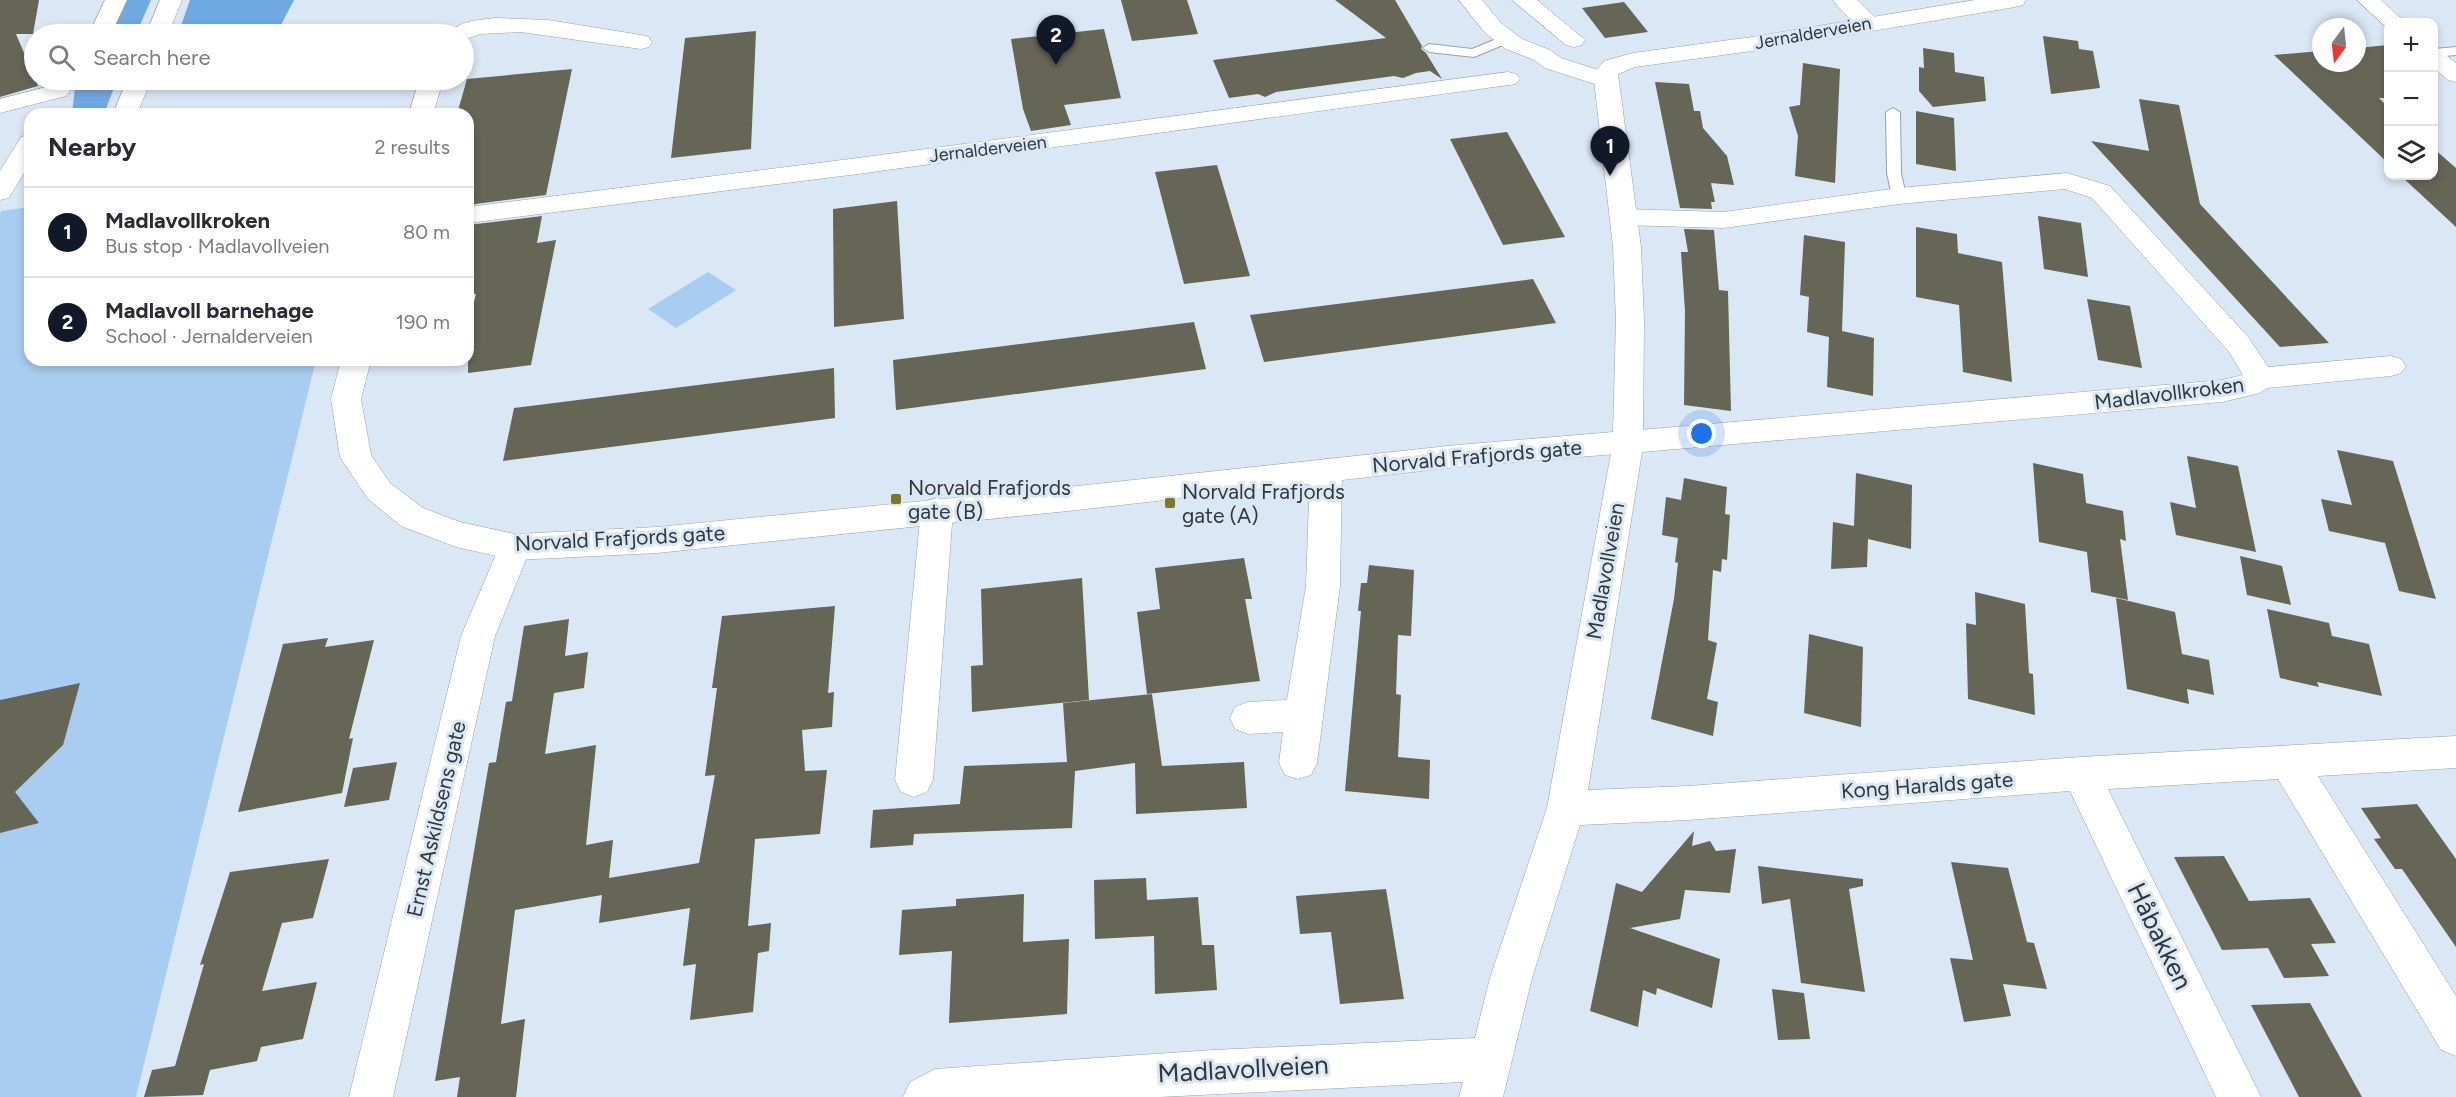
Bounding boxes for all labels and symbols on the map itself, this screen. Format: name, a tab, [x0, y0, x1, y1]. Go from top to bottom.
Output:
street label: Jernalderveien	[1753, 12, 1873, 54]
pin: 2	[1036, 16, 1076, 65]
north arrow	[2312, 18, 2366, 72]
pin: 1	[1590, 126, 1630, 176]
street label: Jernalderveien	[928, 131, 1048, 167]
street label: Madlavollkroken	[2093, 371, 2245, 415]
your location	[1687, 419, 1716, 448]
street label: Norvald Frafjords gate	[1371, 434, 1583, 478]
place label: Norvald Frafjords gate (B)	[908, 475, 1071, 524]
place label: Norvald Frafjords gate (A)	[1182, 479, 1345, 528]
marker: Norvald Frafjords gate (B)	[889, 492, 903, 506]
marker: Norvald Frafjords gate (A)	[1163, 496, 1177, 510]
street label: Madlavollveien	[1581, 501, 1629, 641]
street label: Norvald Frafjords gate	[514, 520, 726, 556]
street label: Ernst Askildsens gate	[401, 719, 471, 919]
street label: Kong Haralds gate	[1840, 767, 2014, 803]
street label: Håbakken	[2120, 877, 2200, 995]
street label: Madlavollveien	[1157, 1049, 1329, 1089]

